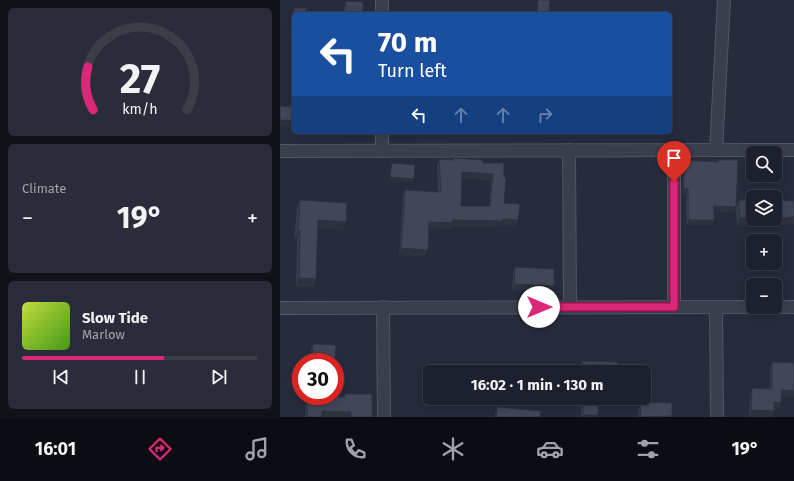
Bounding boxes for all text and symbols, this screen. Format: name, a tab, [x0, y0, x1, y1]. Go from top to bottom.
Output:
text: 70 m	[378, 26, 437, 59]
icon: left	[312, 28, 364, 80]
text: 27	[120, 54, 160, 104]
text: Turn left	[378, 60, 447, 82]
text: km/h	[122, 101, 158, 118]
icon: left	[408, 104, 430, 126]
icon: ahead	[450, 104, 472, 126]
icon: ahead	[492, 104, 514, 126]
icon: right	[534, 104, 556, 126]
pin	[657, 141, 691, 182]
map controls	[746, 146, 782, 314]
button: search	[746, 146, 782, 182]
icon: arrive	[663, 147, 685, 169]
text: Climate	[22, 181, 66, 196]
button: layers	[746, 190, 782, 226]
text: 19°	[117, 200, 163, 236]
text: −	[22, 205, 33, 232]
text: +	[247, 205, 258, 232]
button: +	[746, 234, 782, 270]
button: −	[746, 278, 782, 314]
position arrow	[518, 286, 560, 328]
text: Slow Tide	[82, 309, 148, 327]
text: Marlow	[82, 327, 125, 342]
speed limit sign: 30	[292, 353, 344, 405]
icon: previous	[50, 366, 72, 388]
icon: pause	[129, 366, 151, 388]
icon: next	[208, 366, 230, 388]
text: 16:02 · 1 min · 130 m	[471, 376, 603, 394]
icon: directions	[146, 435, 174, 463]
icon: music	[243, 435, 271, 463]
icon: phone	[341, 435, 369, 463]
icon: climate	[439, 435, 467, 463]
icon: car	[536, 435, 564, 463]
icon: filters	[634, 435, 662, 463]
text: 16:01	[35, 438, 76, 460]
text: 19°	[731, 438, 759, 460]

